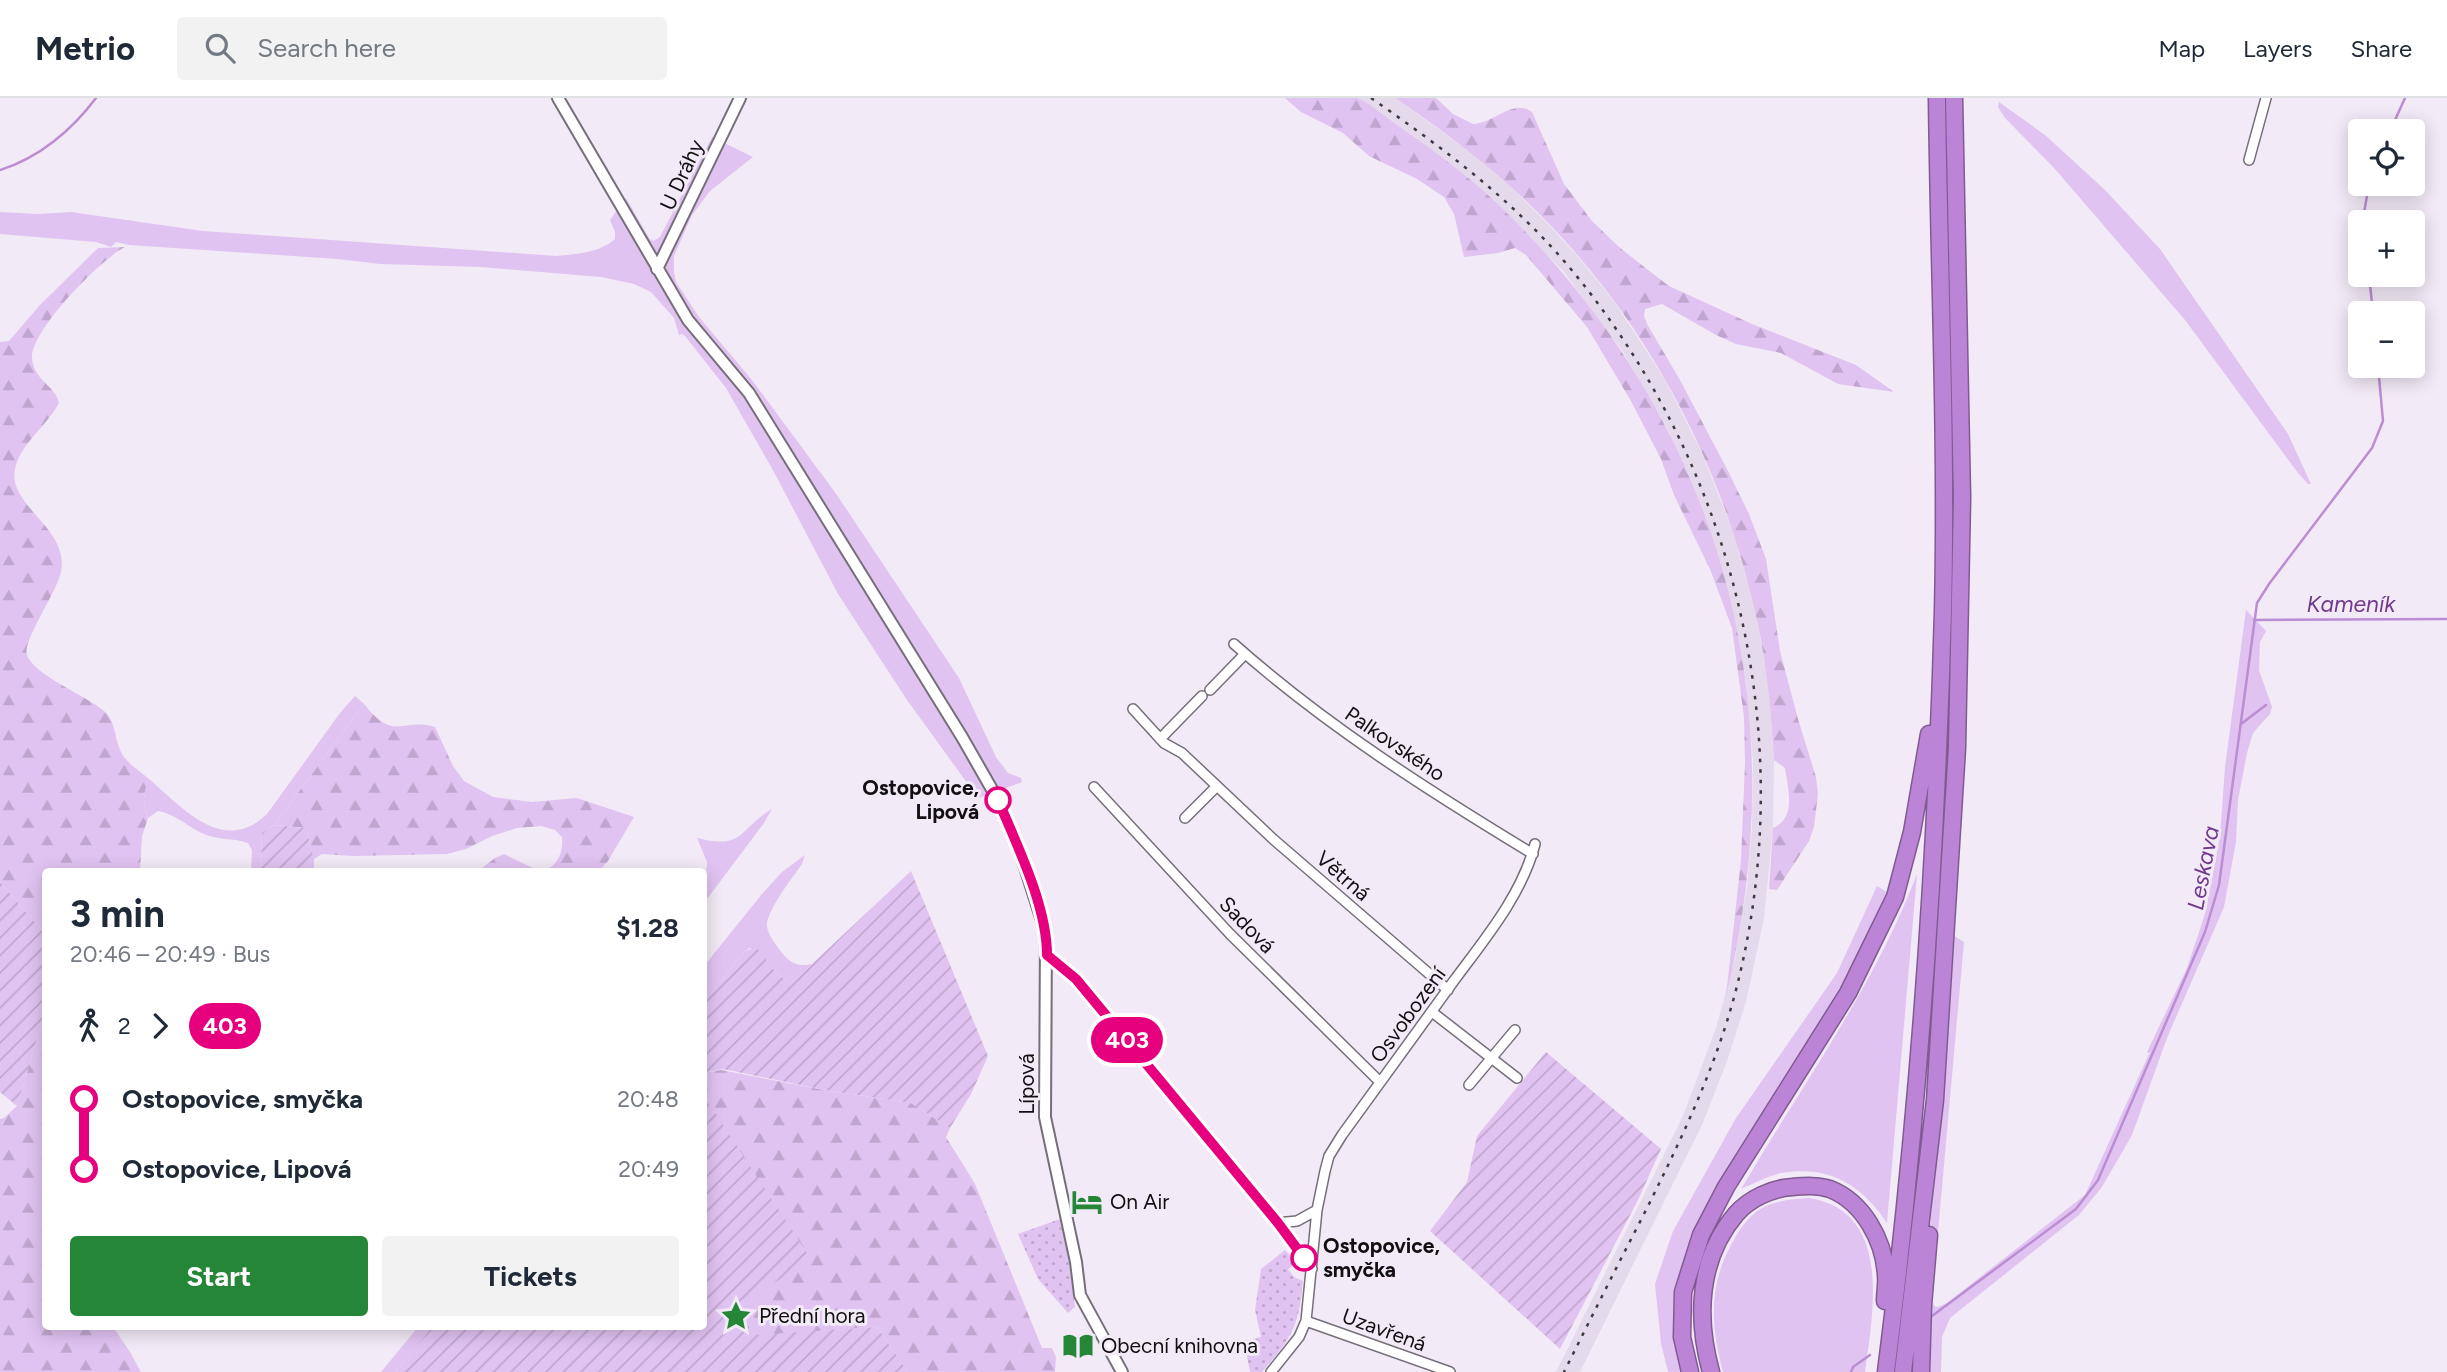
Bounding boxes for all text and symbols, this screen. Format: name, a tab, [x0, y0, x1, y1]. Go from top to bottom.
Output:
search box	[177, 17, 667, 80]
text: Metrio	[35, 29, 135, 68]
icon: search	[201, 29, 239, 67]
text: Search here	[257, 32, 396, 64]
text: Map	[2158, 34, 2205, 63]
text: Layers	[2243, 34, 2312, 63]
text: Share	[2350, 34, 2412, 63]
map controls	[2348, 119, 2425, 378]
button: locate	[2348, 119, 2425, 196]
street label: U Dráhy	[654, 136, 709, 214]
button: +	[2348, 210, 2425, 287]
button: −	[2348, 301, 2425, 378]
water label: Kameník	[2307, 590, 2396, 618]
street label: Palkovského	[1341, 701, 1450, 786]
place label: Ostopovice, Lipová	[862, 775, 979, 824]
marker: Ostopovice, Lipová	[985, 787, 1011, 813]
water label: Leskava	[2181, 824, 2225, 912]
street label: Větrná	[1311, 845, 1375, 906]
text: 3 min	[70, 891, 165, 937]
street label: Sadová	[1214, 891, 1280, 958]
text: $1.28	[616, 912, 679, 944]
text: 20:46 – 20:49 · Bus	[70, 940, 270, 968]
street label: Osvobození	[1365, 961, 1451, 1067]
icon: walk	[70, 1007, 108, 1045]
icon: forward	[141, 1007, 179, 1045]
text: 403	[203, 1011, 247, 1040]
text: 2	[118, 1012, 131, 1040]
line badge: 403	[1087, 1017, 1167, 1063]
text: 403	[1105, 1025, 1149, 1054]
street label: Lípová	[1014, 1053, 1039, 1115]
text: Ostopovice, smyčka	[122, 1083, 363, 1115]
text: 20:48	[617, 1085, 679, 1113]
text: Ostopovice, Lipová	[122, 1153, 352, 1185]
text: 20:49	[618, 1155, 679, 1183]
hotel icon: On Air	[1070, 1185, 1104, 1219]
place label: On Air	[1110, 1189, 1169, 1214]
place label: Ostopovice, smyčka	[1323, 1233, 1440, 1282]
button: Start	[70, 1236, 368, 1316]
button: Tickets	[382, 1236, 679, 1316]
marker: Ostopovice, smyčka	[1291, 1245, 1317, 1271]
place icon: Přední hora	[719, 1299, 753, 1333]
place label: Přední hora	[759, 1303, 865, 1328]
street label: Uzavřená	[1339, 1303, 1430, 1356]
library icon: Obecní knihovna	[1061, 1329, 1095, 1363]
place label: Obecní knihovna	[1101, 1333, 1258, 1358]

